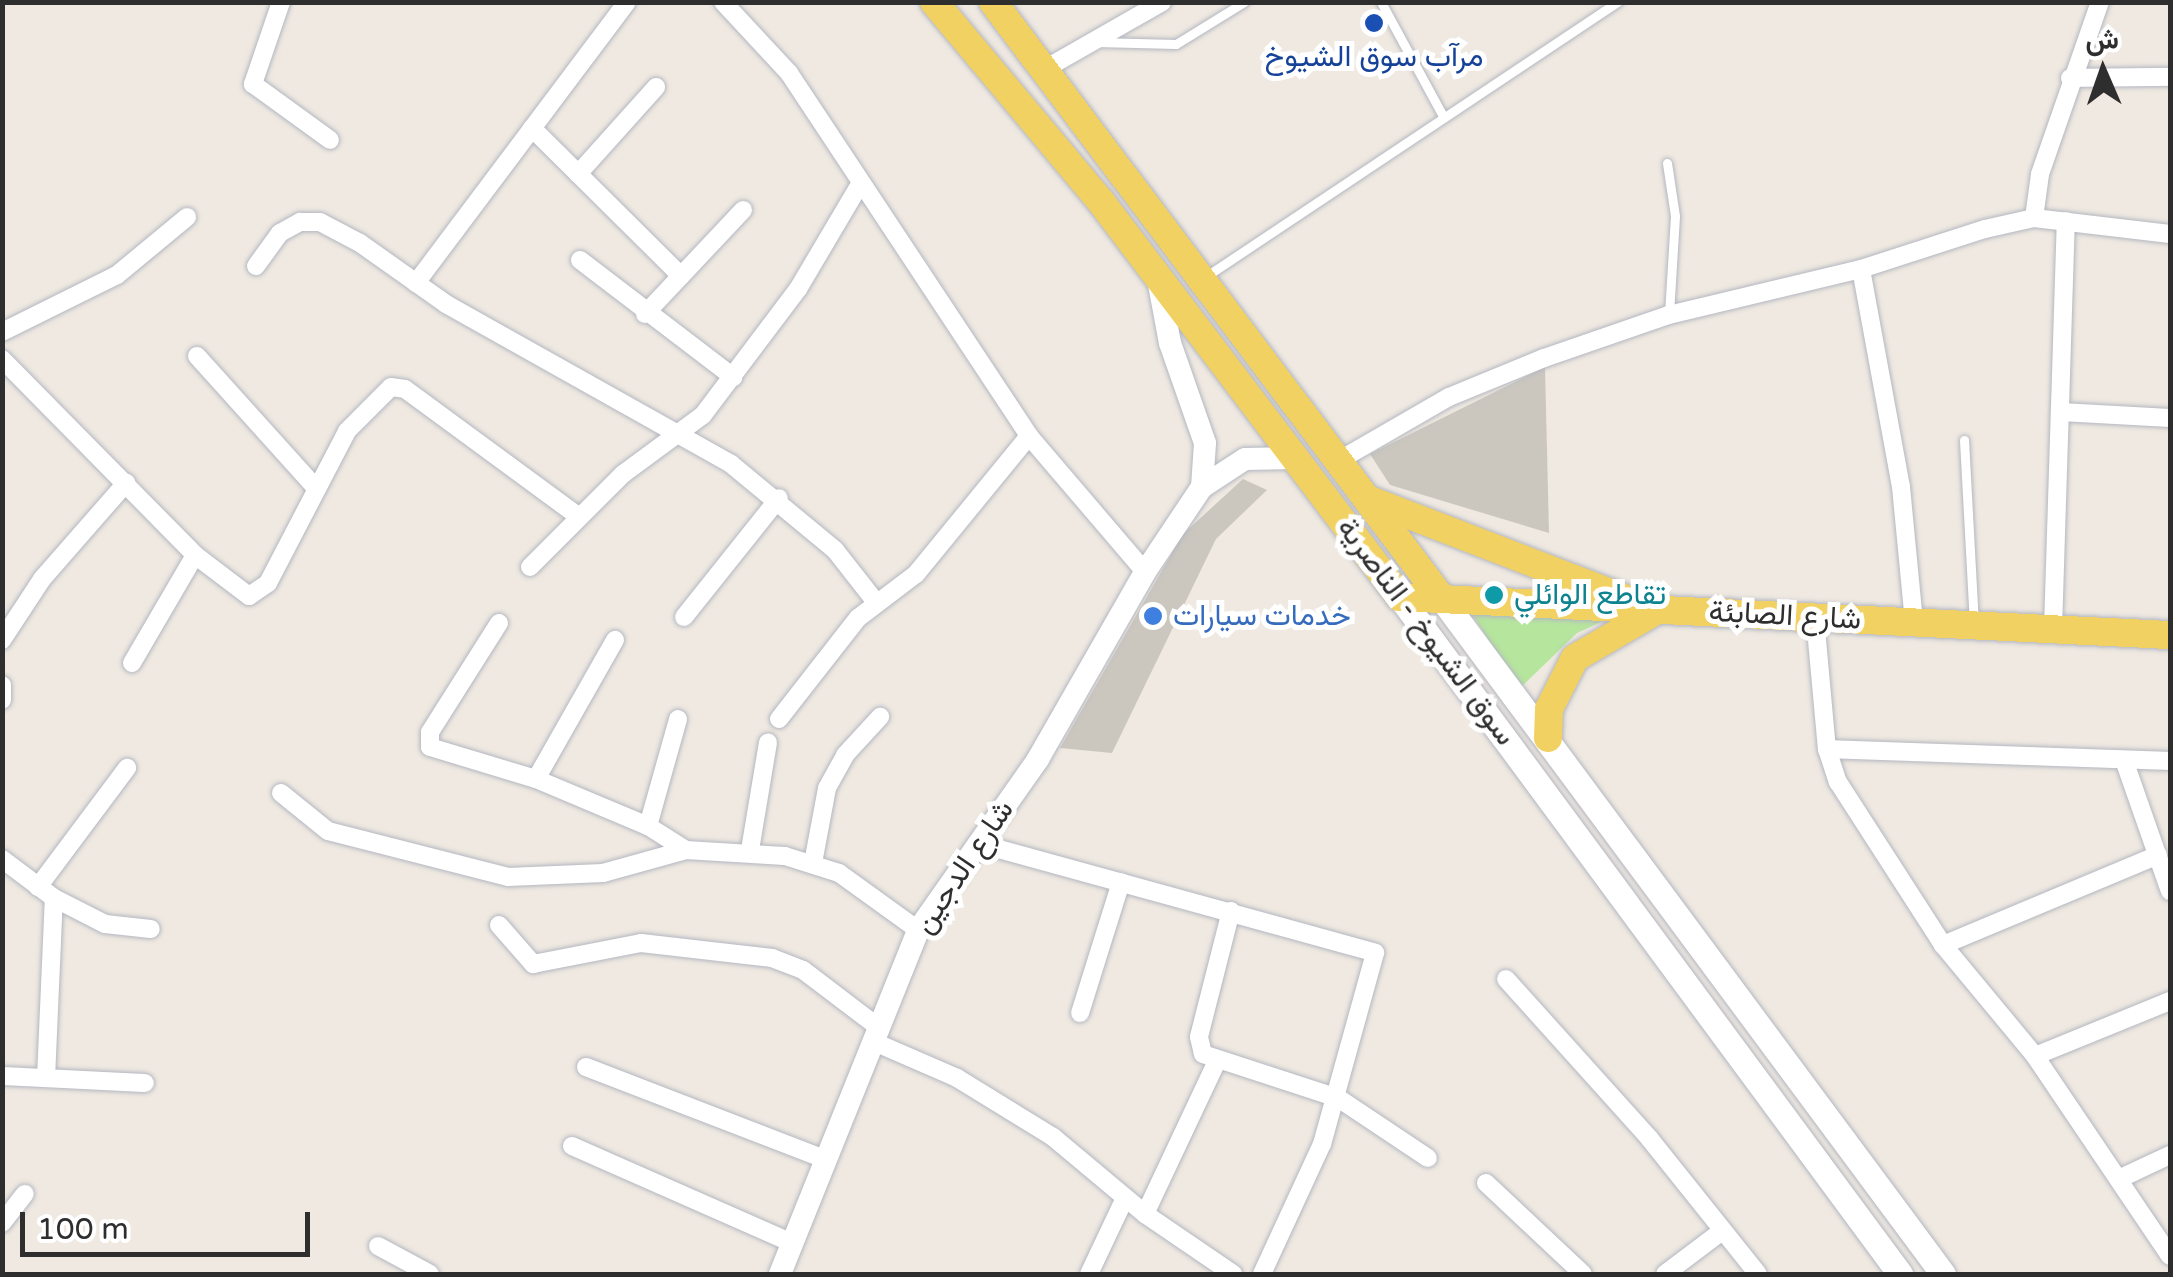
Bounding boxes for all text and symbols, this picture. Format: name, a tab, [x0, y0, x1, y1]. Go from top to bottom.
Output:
marker: مرآب سوق الشيوخ	[1363, 12, 1385, 34]
north arrow	[2053, 20, 2153, 120]
text: ش	[2085, 22, 2119, 58]
place label: مرآب سوق الشيوخ	[1265, 39, 1483, 75]
street label: سوق الشيوخ - الناصرية	[1329, 511, 1523, 753]
place label: تقاطع الوائلي	[1514, 577, 1666, 613]
marker: تقاطع الوائلي	[1483, 584, 1505, 606]
street label: شارع الصابئة	[1708, 594, 1862, 638]
place label: خدمات سيارات	[1173, 598, 1351, 634]
marker: خدمات سيارات	[1142, 605, 1164, 627]
street label: شارع الدجين	[906, 793, 1022, 941]
scale bar	[25, 1192, 315, 1254]
text: 100 m	[37, 1211, 129, 1248]

